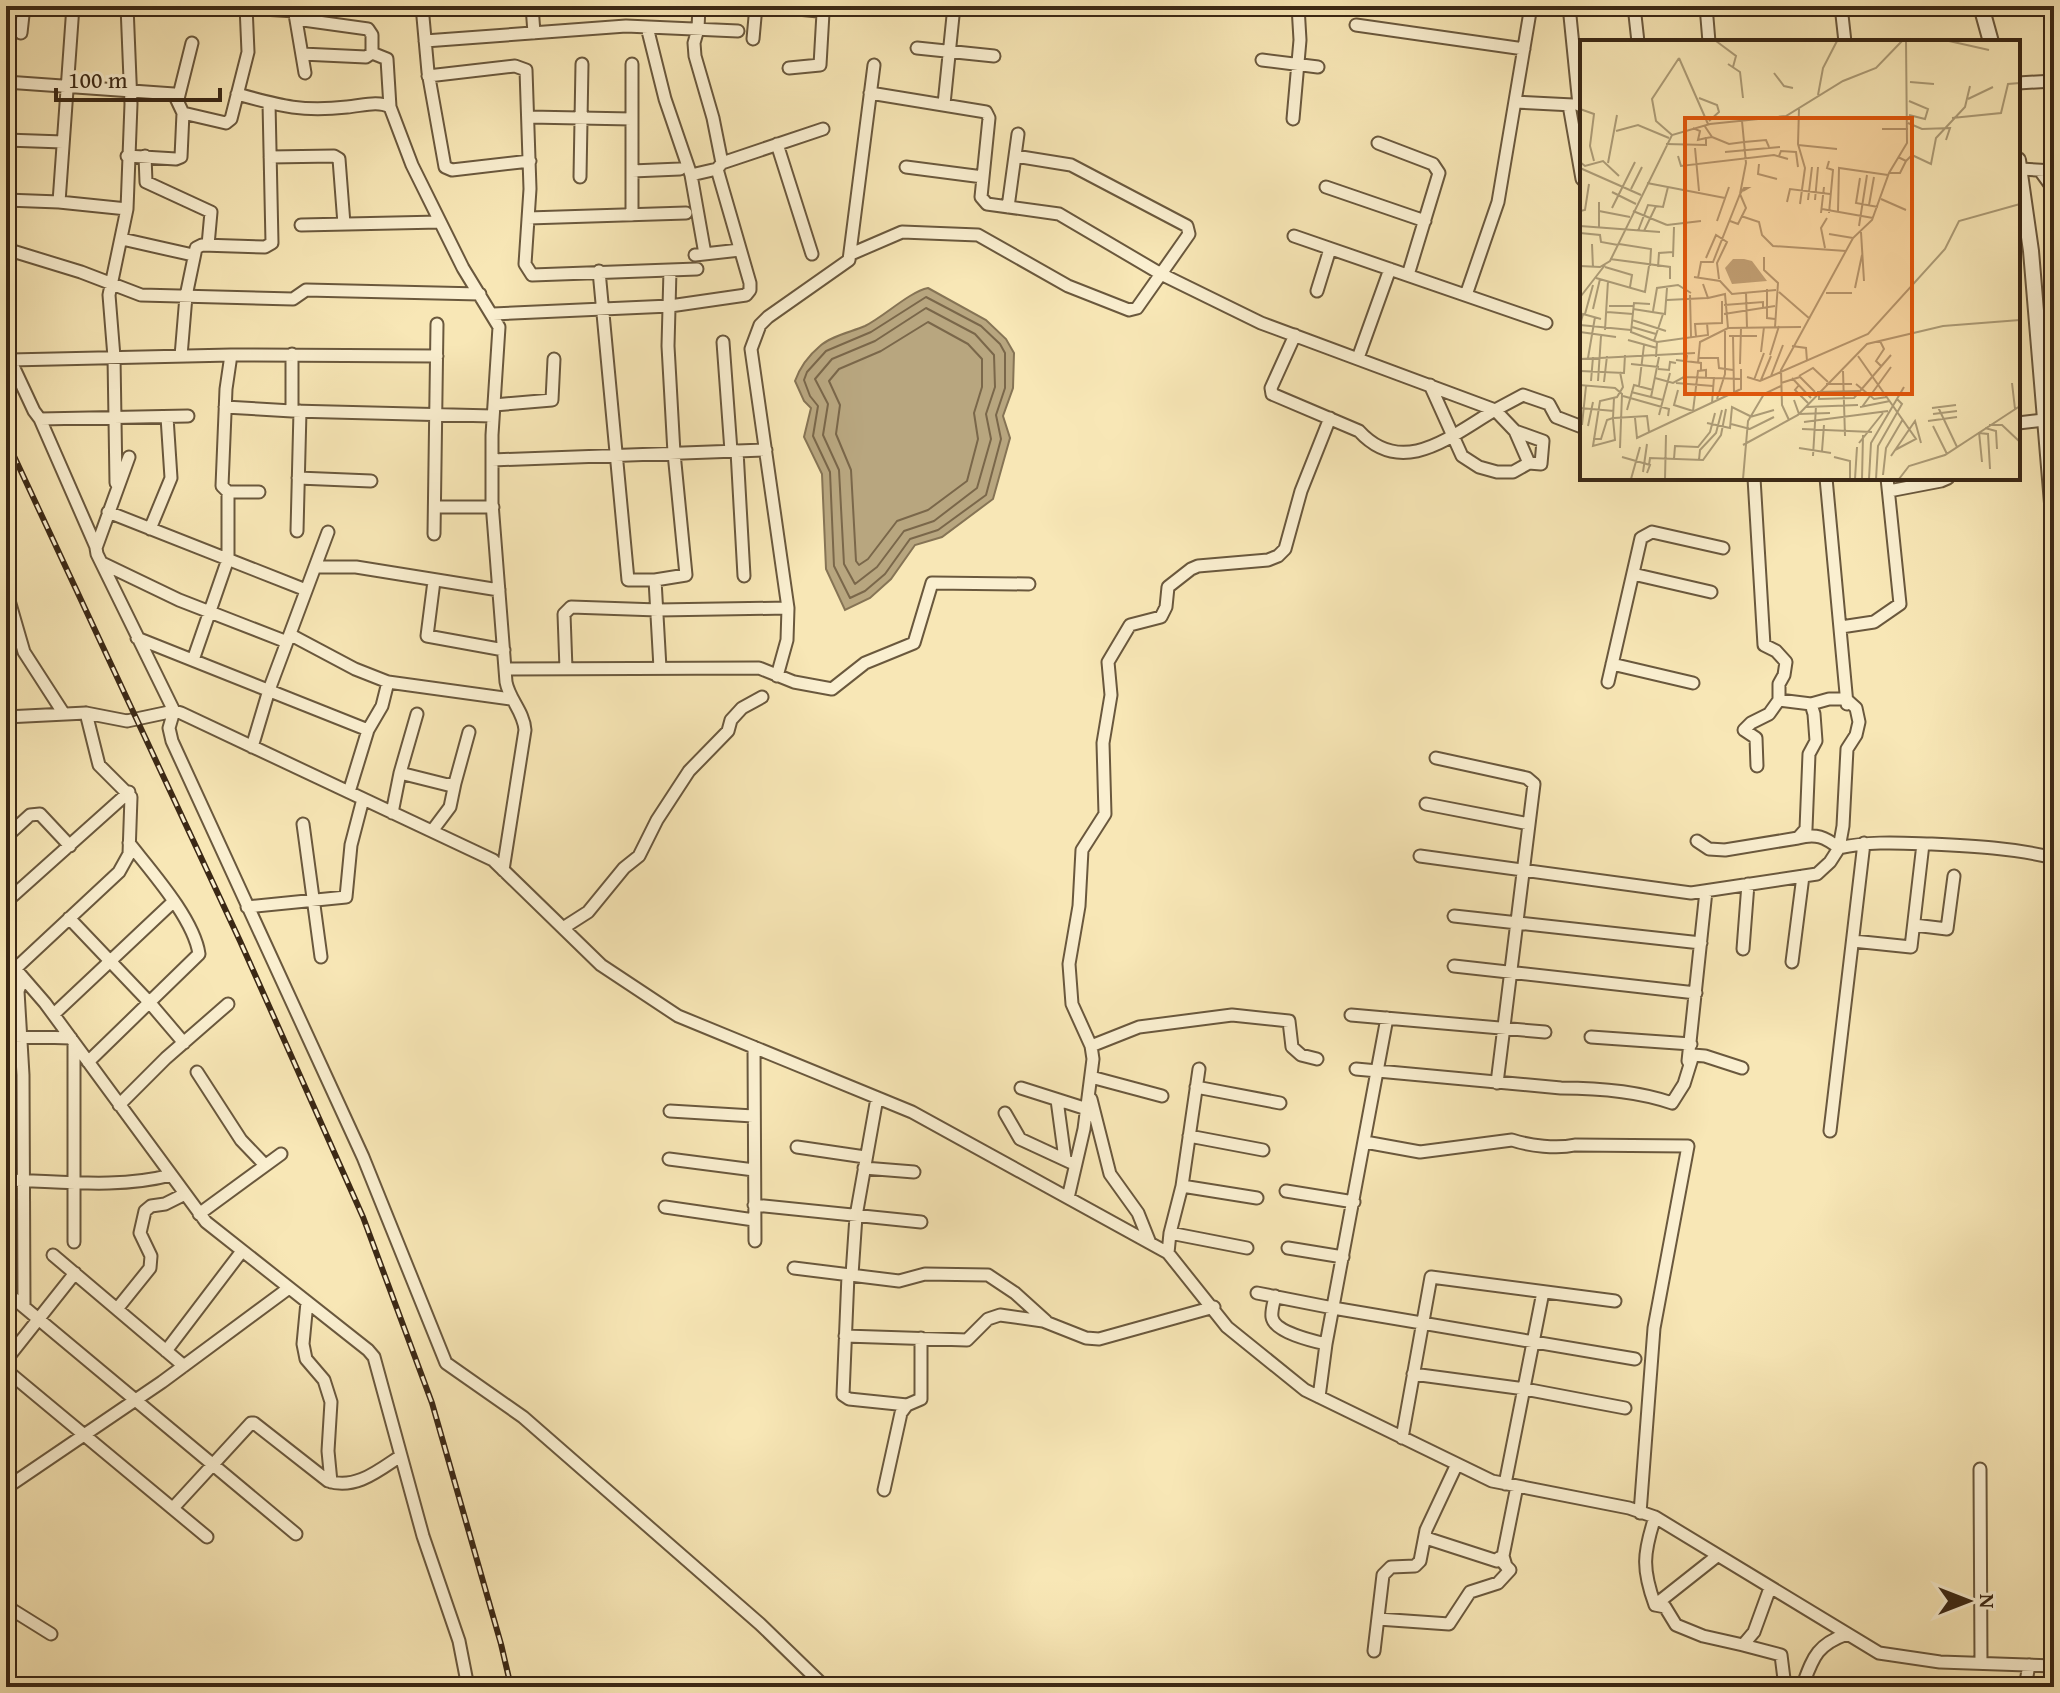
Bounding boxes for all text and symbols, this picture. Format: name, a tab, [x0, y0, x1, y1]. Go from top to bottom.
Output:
inset map	[1580, 40, 2020, 480]
scale bar	[56, 52, 220, 102]
text: 100 m	[68, 62, 128, 97]
north arrow	[1928, 1561, 2008, 1641]
text: N	[1972, 1594, 2004, 1609]

